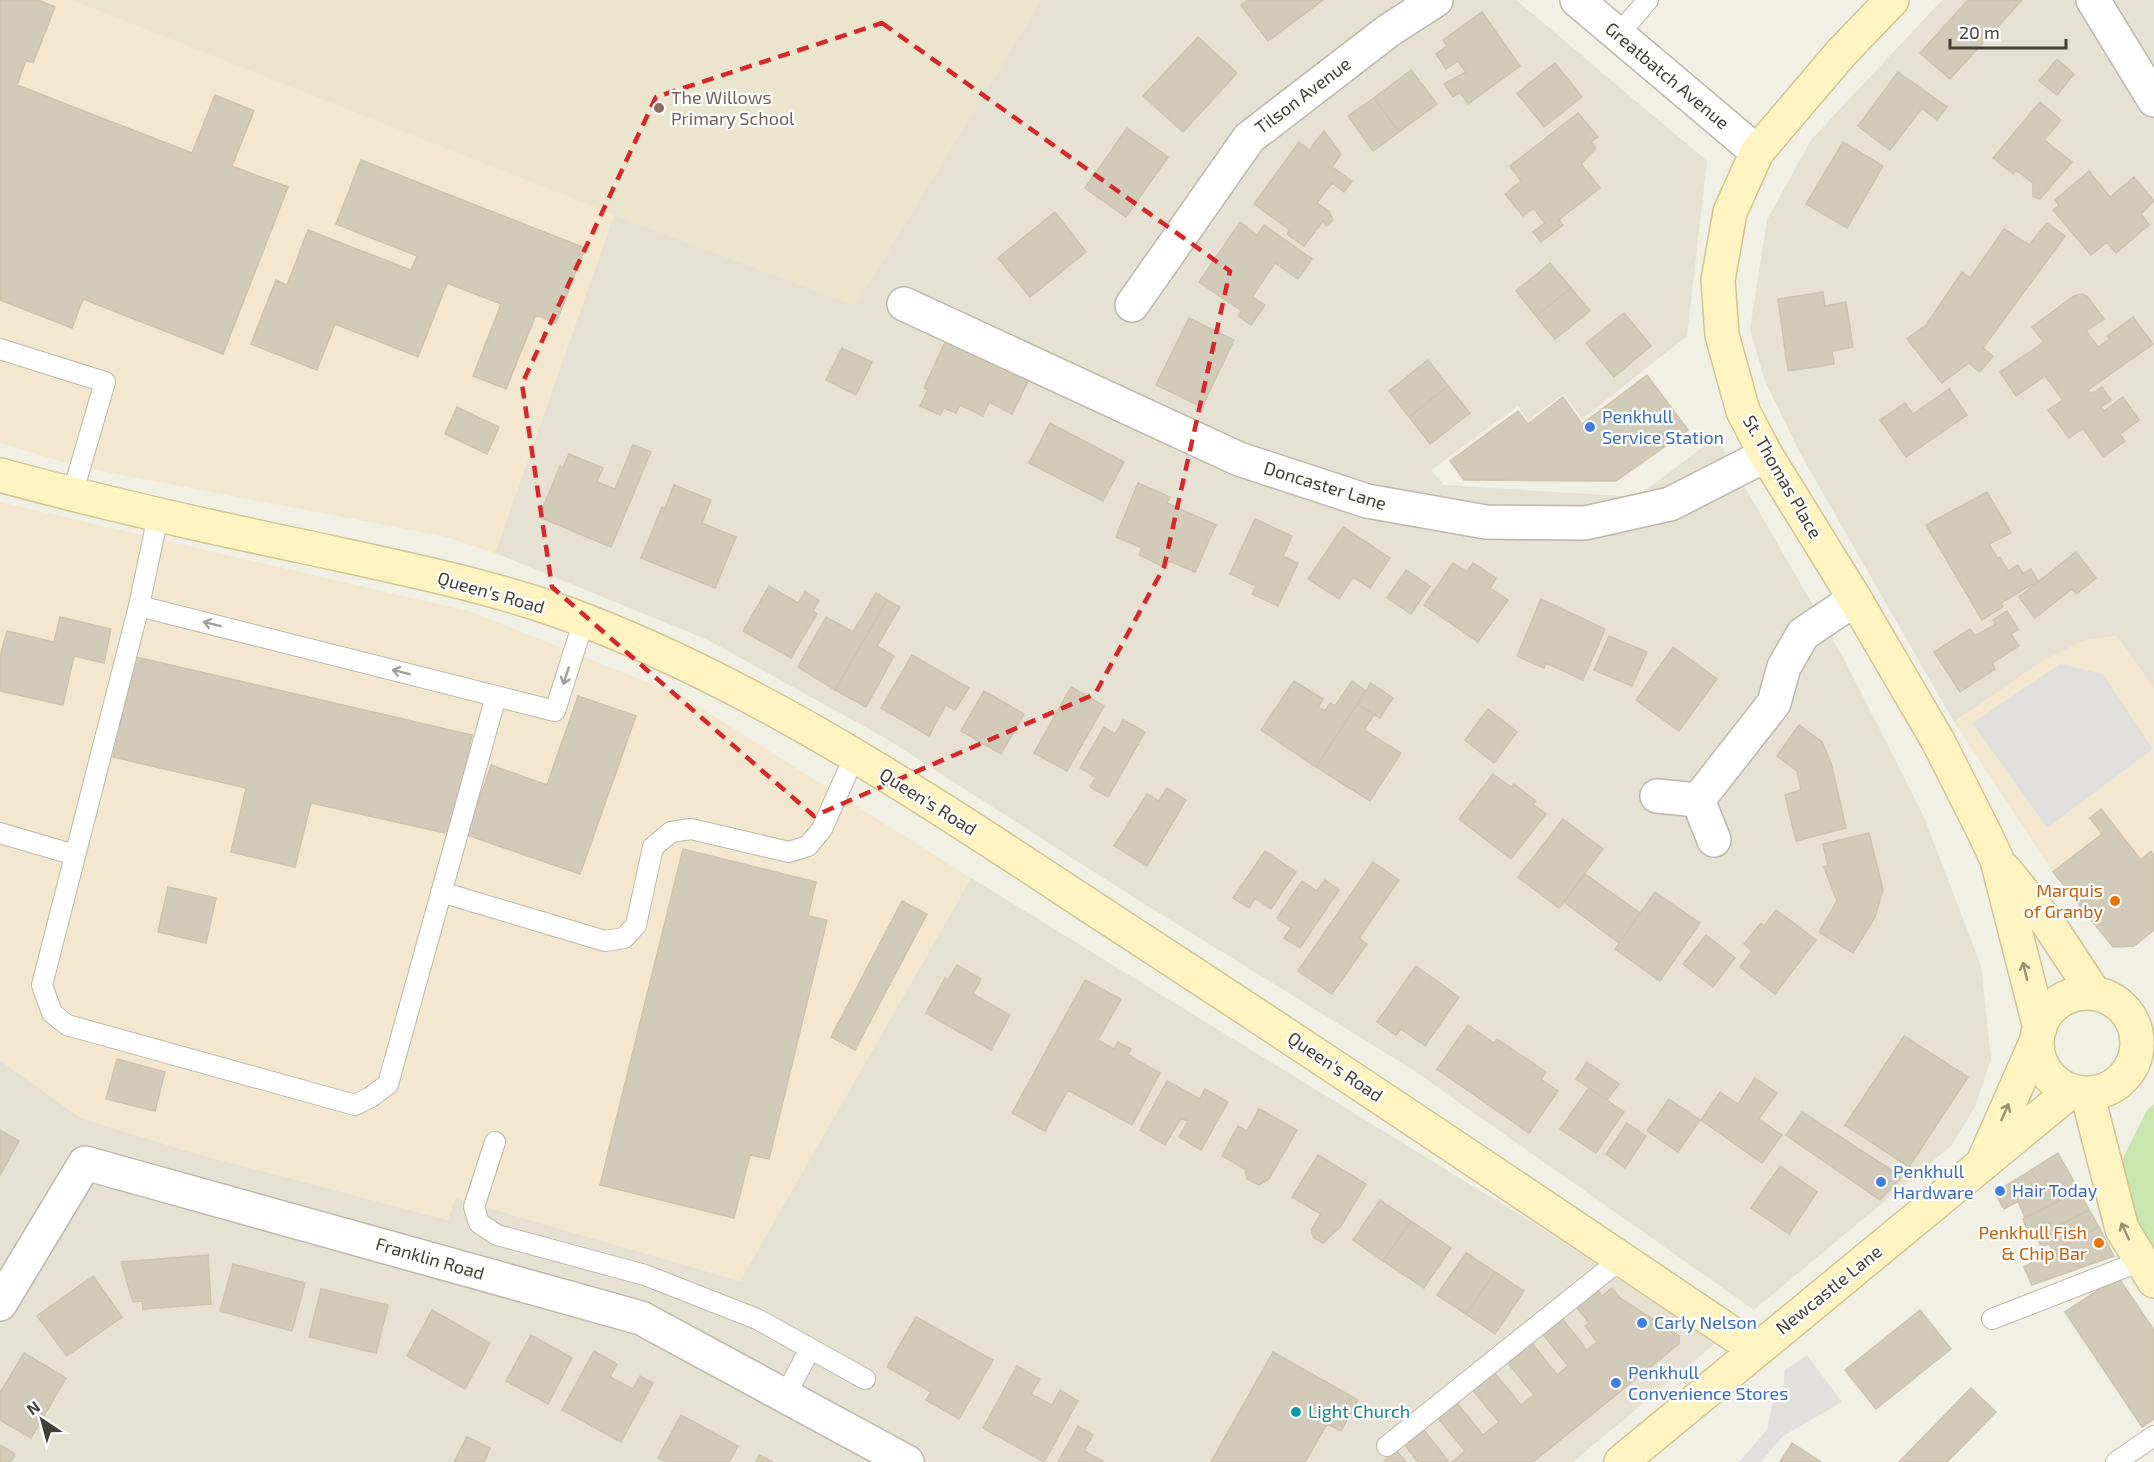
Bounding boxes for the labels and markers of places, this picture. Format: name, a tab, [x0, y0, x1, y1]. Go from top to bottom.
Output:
place label: The Willows Primary School	[671, 86, 795, 129]
marker: The Willows Primary School	[652, 101, 666, 115]
place label: Penkhull Service Station	[1602, 405, 1724, 448]
marker: Penkhull Service Station	[1583, 420, 1597, 434]
place label: Marquis of Granby	[2024, 879, 2103, 922]
marker: Marquis of Granby	[2108, 894, 2122, 908]
place label: Penkhull Hardware	[1893, 1160, 1974, 1203]
marker: Penkhull Hardware	[1874, 1175, 1888, 1189]
place label: Hair Today	[2012, 1179, 2098, 1201]
marker: Hair Today	[1993, 1184, 2007, 1198]
place label: Penkhull Fish & Chip Bar	[1978, 1221, 2087, 1264]
marker: Penkhull Fish & Chip Bar	[2092, 1236, 2106, 1250]
place label: Carly Nelson	[1654, 1311, 1757, 1333]
marker: Carly Nelson	[1635, 1316, 1649, 1330]
place label: Penkhull Convenience Stores	[1628, 1361, 1788, 1404]
marker: Penkhull Convenience Stores	[1609, 1376, 1623, 1390]
place label: Light Church	[1308, 1400, 1410, 1422]
marker: Light Church	[1289, 1405, 1303, 1419]

